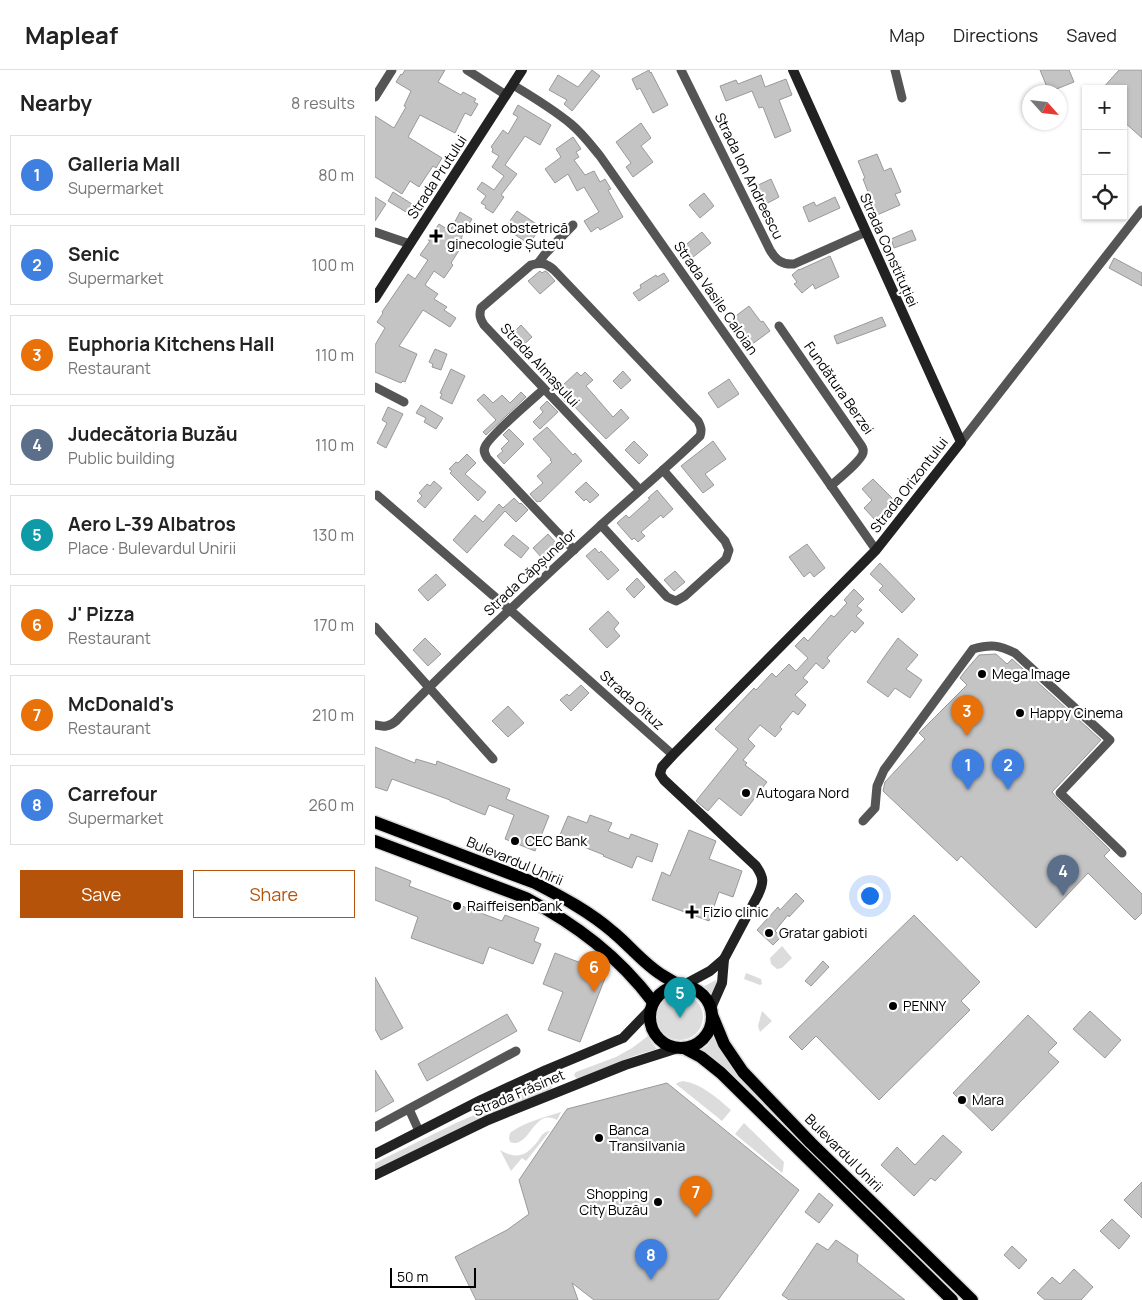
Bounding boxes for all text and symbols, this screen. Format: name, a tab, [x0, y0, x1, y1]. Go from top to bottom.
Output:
text: Mapleaf	[25, 18, 118, 51]
text: Map	[889, 23, 925, 47]
text: Directions	[953, 23, 1038, 47]
text: Saved	[1066, 23, 1117, 47]
north arrow	[1022, 85, 1067, 130]
map controls	[1082, 85, 1127, 220]
button: +	[1082, 85, 1127, 130]
text: Nearby	[20, 89, 92, 117]
text: 8 results	[291, 92, 355, 114]
street label: Strada Ion Andreescu	[711, 109, 788, 242]
button: −	[1082, 130, 1127, 175]
street label: Strada Prutului	[402, 131, 471, 222]
text: Galleria Mall	[68, 151, 180, 177]
text: 1	[33, 164, 41, 186]
text: 80 m	[318, 164, 354, 186]
button: locate	[1082, 175, 1127, 220]
text: Supermarket	[68, 177, 164, 199]
street label: Strada Constituției	[856, 190, 923, 310]
place label: Cabinet obstetrică ginecologie Șuteu	[447, 218, 568, 253]
marker: Cabinet obstetrică ginecologie Șuteu	[429, 229, 443, 243]
street label: Strada Vasile Caloian	[670, 237, 763, 358]
text: Senic	[68, 241, 120, 267]
text: 2	[32, 254, 42, 276]
text: 100 m	[311, 254, 354, 276]
text: Supermarket	[68, 267, 164, 289]
street label: Strada Almașului	[497, 319, 584, 411]
text: Euphoria Kitchens Hall	[68, 331, 275, 357]
street label: Fundătura Berzei	[800, 338, 878, 438]
text: 3	[32, 344, 42, 366]
text: 110 m	[315, 344, 354, 366]
text: Restaurant	[68, 357, 151, 379]
text: Judecătoria Buzău	[68, 421, 238, 447]
street label: Strada Orizontului	[865, 433, 952, 536]
text: 4	[32, 434, 42, 456]
text: 110 m	[315, 434, 354, 456]
text: Public building	[68, 447, 175, 469]
text: Aero L-39 Albatros	[68, 511, 236, 537]
text: 5	[32, 524, 42, 546]
text: 130 m	[312, 524, 354, 546]
street label: Strada Căpșunelor	[479, 524, 580, 620]
text: Place · Bulevardul Unirii	[68, 537, 236, 559]
text: J' Pizza	[68, 601, 134, 627]
text: 6	[32, 614, 42, 636]
text: 170 m	[313, 614, 354, 636]
text: Restaurant	[68, 627, 151, 649]
place label: Mega Image	[992, 664, 1070, 683]
street label: Strada Oituz	[596, 666, 669, 734]
marker: Mega Image	[976, 668, 988, 680]
text: McDonald's	[68, 691, 174, 717]
pin: 3	[951, 695, 983, 736]
place label: Happy Cinema	[1030, 703, 1123, 722]
text: 7	[33, 704, 41, 726]
text: 210 m	[312, 704, 354, 726]
marker: Happy Cinema	[1014, 707, 1026, 719]
text: Restaurant	[68, 717, 151, 739]
pin: 1	[952, 749, 984, 790]
pin: 2	[992, 749, 1024, 790]
text: Carrefour	[68, 781, 157, 807]
place label: Autogara Nord	[756, 783, 849, 802]
marker: Autogara Nord	[740, 787, 752, 799]
text: 8	[32, 794, 42, 816]
text: 260 m	[308, 794, 354, 816]
text: Supermarket	[68, 807, 164, 829]
place label: CEC Bank	[525, 831, 588, 850]
street label: Bulevardul Unirii	[464, 832, 566, 889]
marker: CEC Bank	[509, 835, 521, 847]
pin: 4	[1047, 855, 1079, 896]
button: Save	[20, 870, 183, 918]
button: Share	[193, 870, 355, 918]
your location	[857, 883, 883, 909]
place label: Raiffeisenbank	[467, 896, 563, 915]
marker: Raiffeisenbank	[451, 900, 463, 912]
place label: Fizio clinic	[703, 902, 769, 921]
marker: Fizio clinic	[685, 905, 699, 919]
place label: Gratar gabioti	[779, 923, 867, 942]
marker: Gratar gabioti	[763, 927, 775, 939]
pin: 6	[578, 951, 610, 992]
pin: 5	[664, 977, 696, 1018]
place label: PENNY	[903, 996, 947, 1015]
marker: PENNY	[887, 1000, 899, 1012]
street label: Strada Frăsinet	[470, 1065, 568, 1120]
place label: Mara	[972, 1090, 1004, 1109]
marker: Mara	[956, 1094, 968, 1106]
street label: Bulevardul Unirii	[801, 1109, 888, 1196]
place label: Banca Transilvania	[609, 1120, 685, 1155]
marker: Banca Transilvania	[593, 1132, 605, 1144]
pin: 7	[680, 1176, 712, 1217]
place label: Shopping City Buzău	[579, 1184, 648, 1219]
marker: Shopping City Buzău	[652, 1196, 664, 1208]
pin: 8	[635, 1239, 667, 1280]
scale bar	[390, 1265, 476, 1288]
text: 50 m	[397, 1267, 428, 1286]

